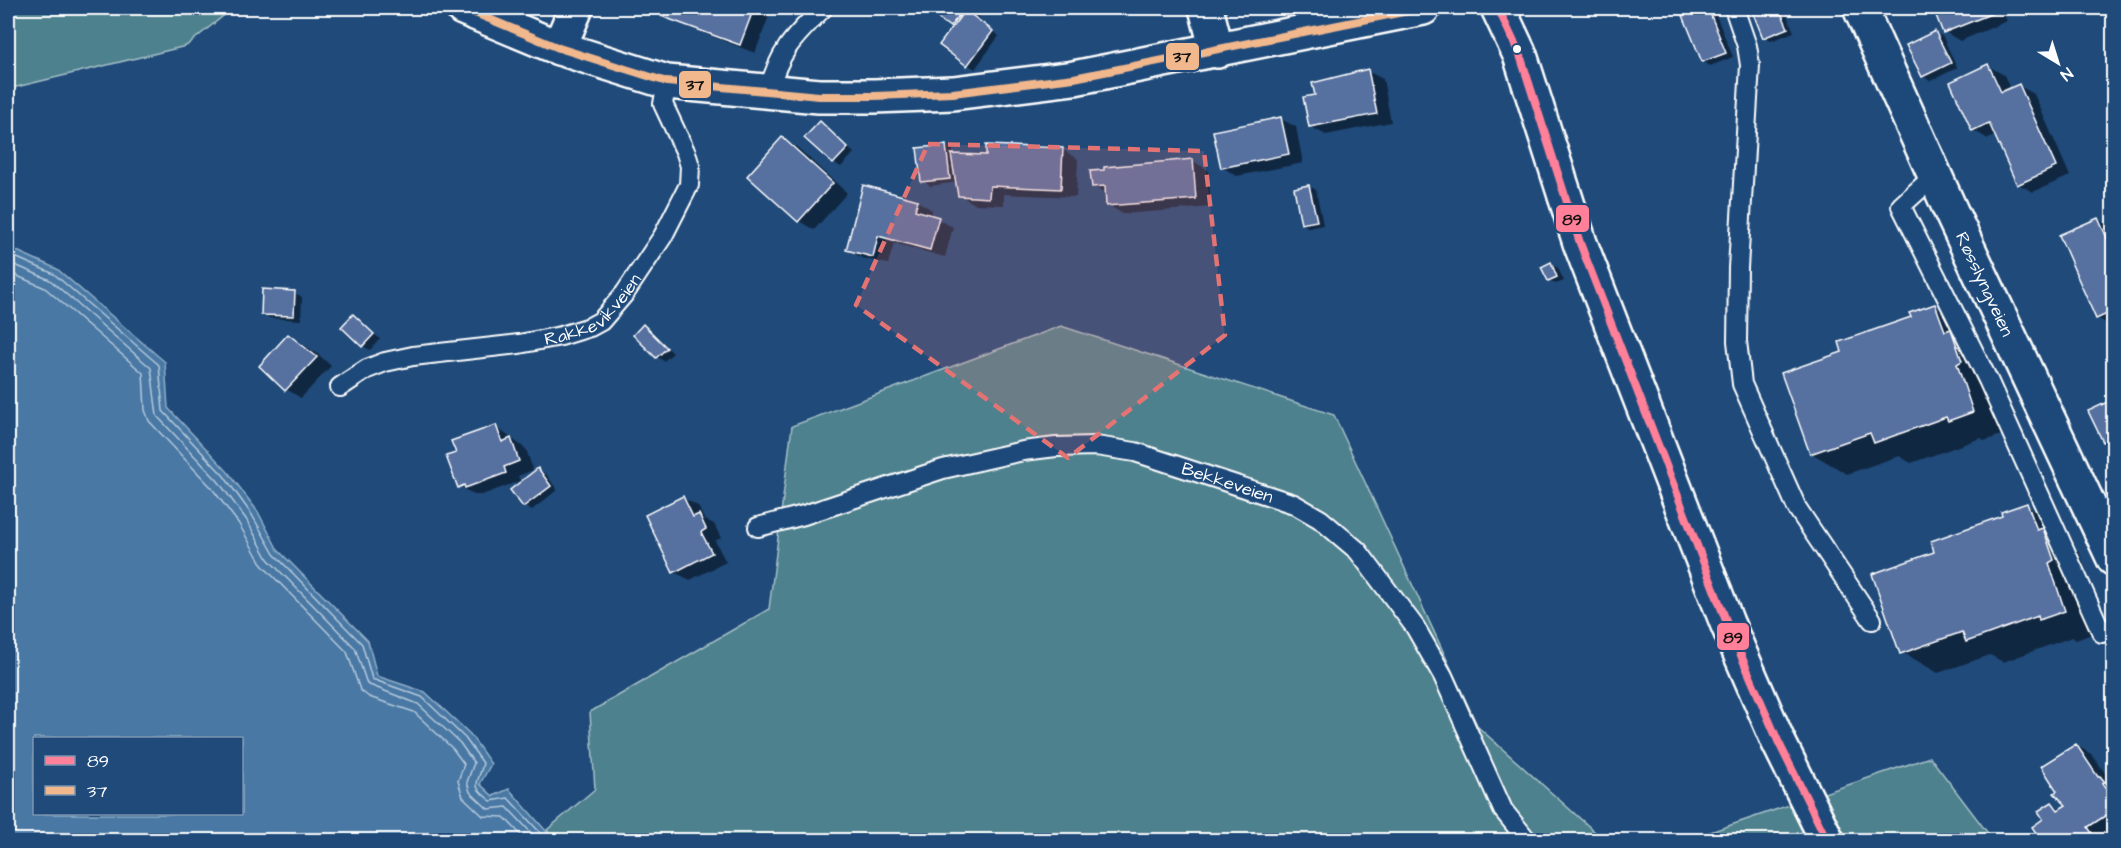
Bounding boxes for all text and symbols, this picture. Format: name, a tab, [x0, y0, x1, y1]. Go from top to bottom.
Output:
north arrow	[2028, 33, 2088, 93]
line badge: 37	[1165, 42, 1200, 71]
unlabelled marker	[1511, 43, 1523, 55]
text: 37	[1172, 46, 1191, 68]
text: N	[2056, 62, 2077, 86]
line badge: 37	[678, 70, 712, 99]
text: 37	[685, 74, 704, 96]
line badge: 89	[1555, 204, 1590, 233]
text: 89	[1562, 209, 1582, 231]
street label: Røsslyngveien	[1949, 228, 2020, 341]
street label: Rakkevikveien	[542, 269, 648, 352]
street label: Bekkeveien	[1178, 456, 1276, 509]
line badge: 89	[1716, 622, 1750, 651]
text: 89	[1723, 627, 1743, 649]
legend	[33, 737, 243, 815]
text: 89	[87, 749, 109, 774]
text: 37	[87, 779, 107, 804]

